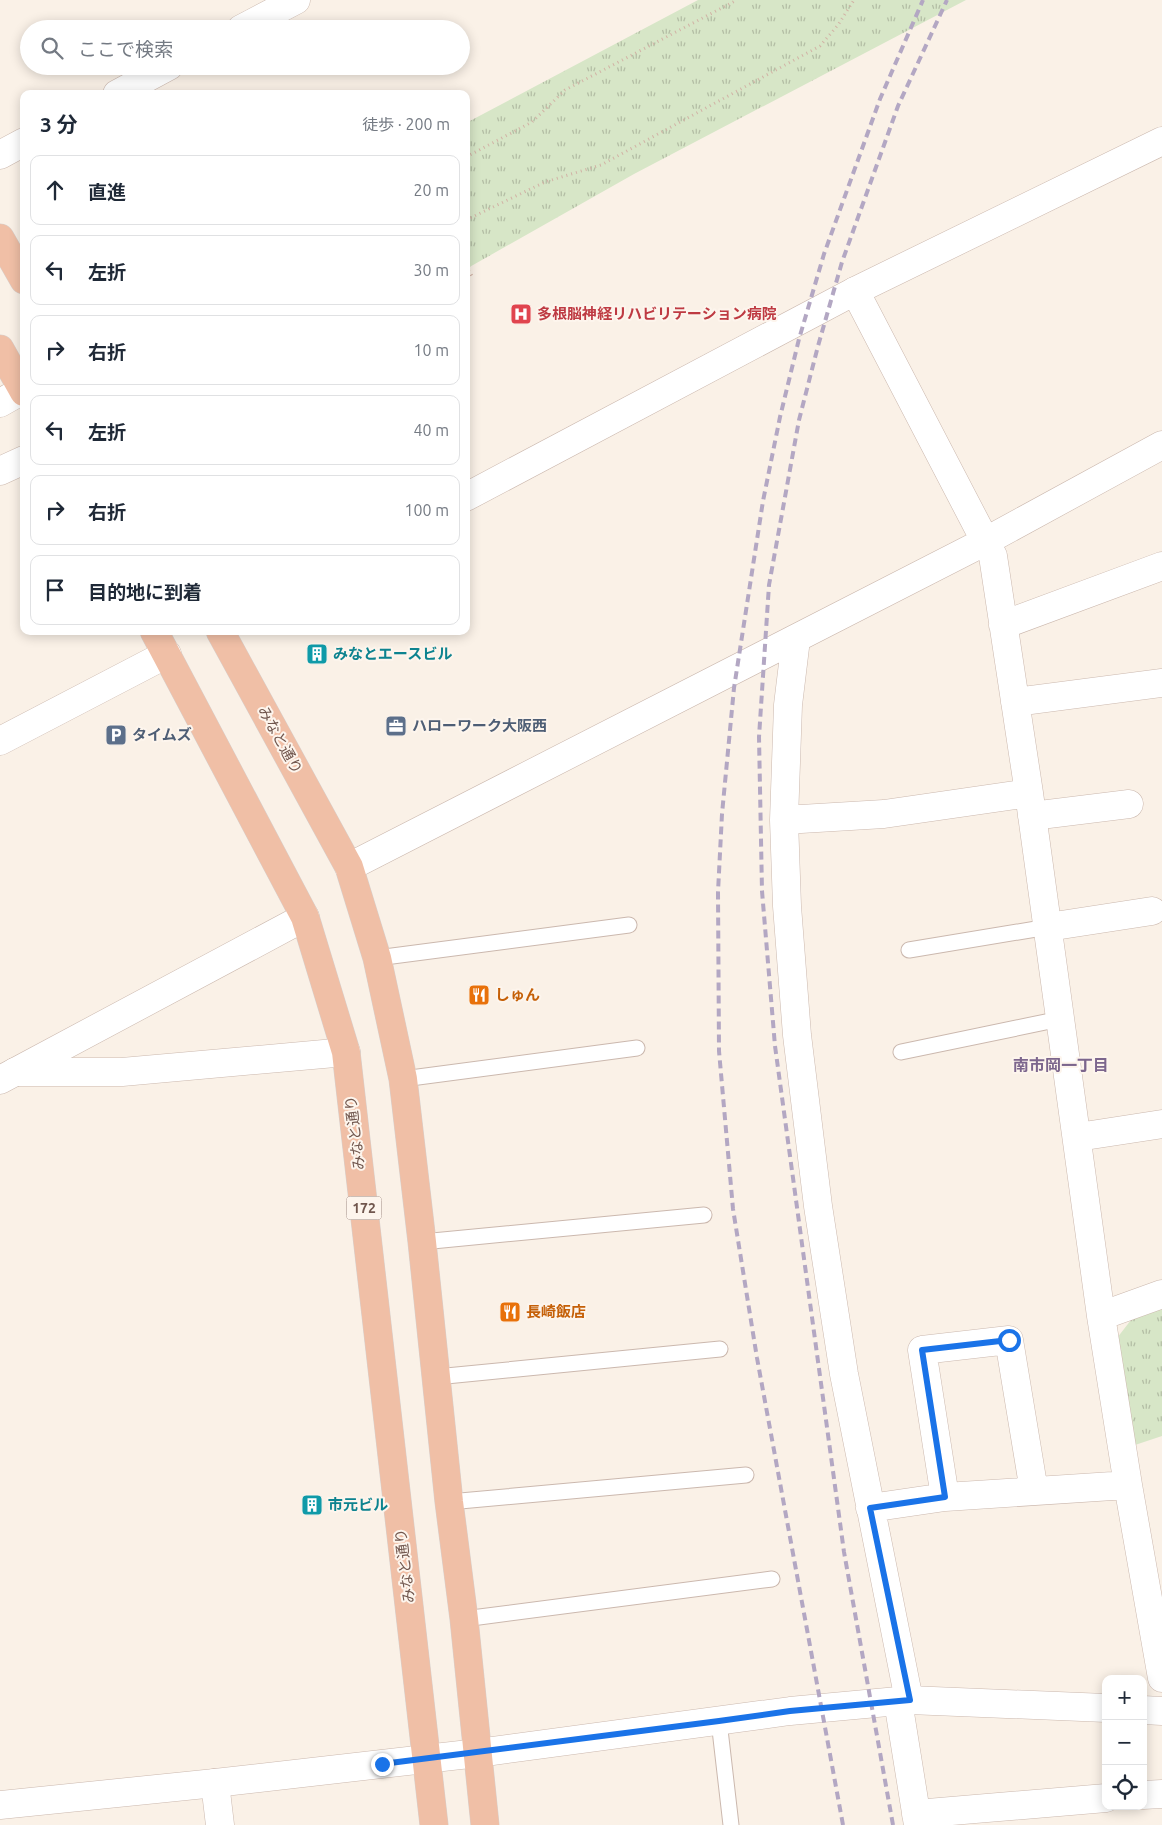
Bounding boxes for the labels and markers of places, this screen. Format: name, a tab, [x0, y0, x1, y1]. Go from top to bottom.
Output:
hospital icon: 多根脳神経リハビリテーション病院	[509, 302, 533, 326]
place label: 多根脳神経リハビリテーション病院	[537, 305, 777, 322]
building icon: みなとエースビル	[305, 642, 329, 666]
place label: みなとエースビル	[333, 645, 452, 662]
office icon: ハローワーク大阪西	[384, 714, 408, 738]
place label: ハローワーク大阪西	[412, 717, 547, 734]
parking icon: タイムズ	[104, 723, 128, 747]
place label: タイムズ	[132, 726, 192, 743]
restaurant icon: しゅん	[467, 983, 491, 1007]
place label: しゅん	[495, 986, 540, 1003]
restaurant icon: 長崎飯店	[498, 1300, 522, 1324]
place label: 長崎飯店	[526, 1303, 586, 1320]
building icon: 市元ビル	[300, 1493, 324, 1517]
place label: 市元ビル	[328, 1496, 388, 1513]

